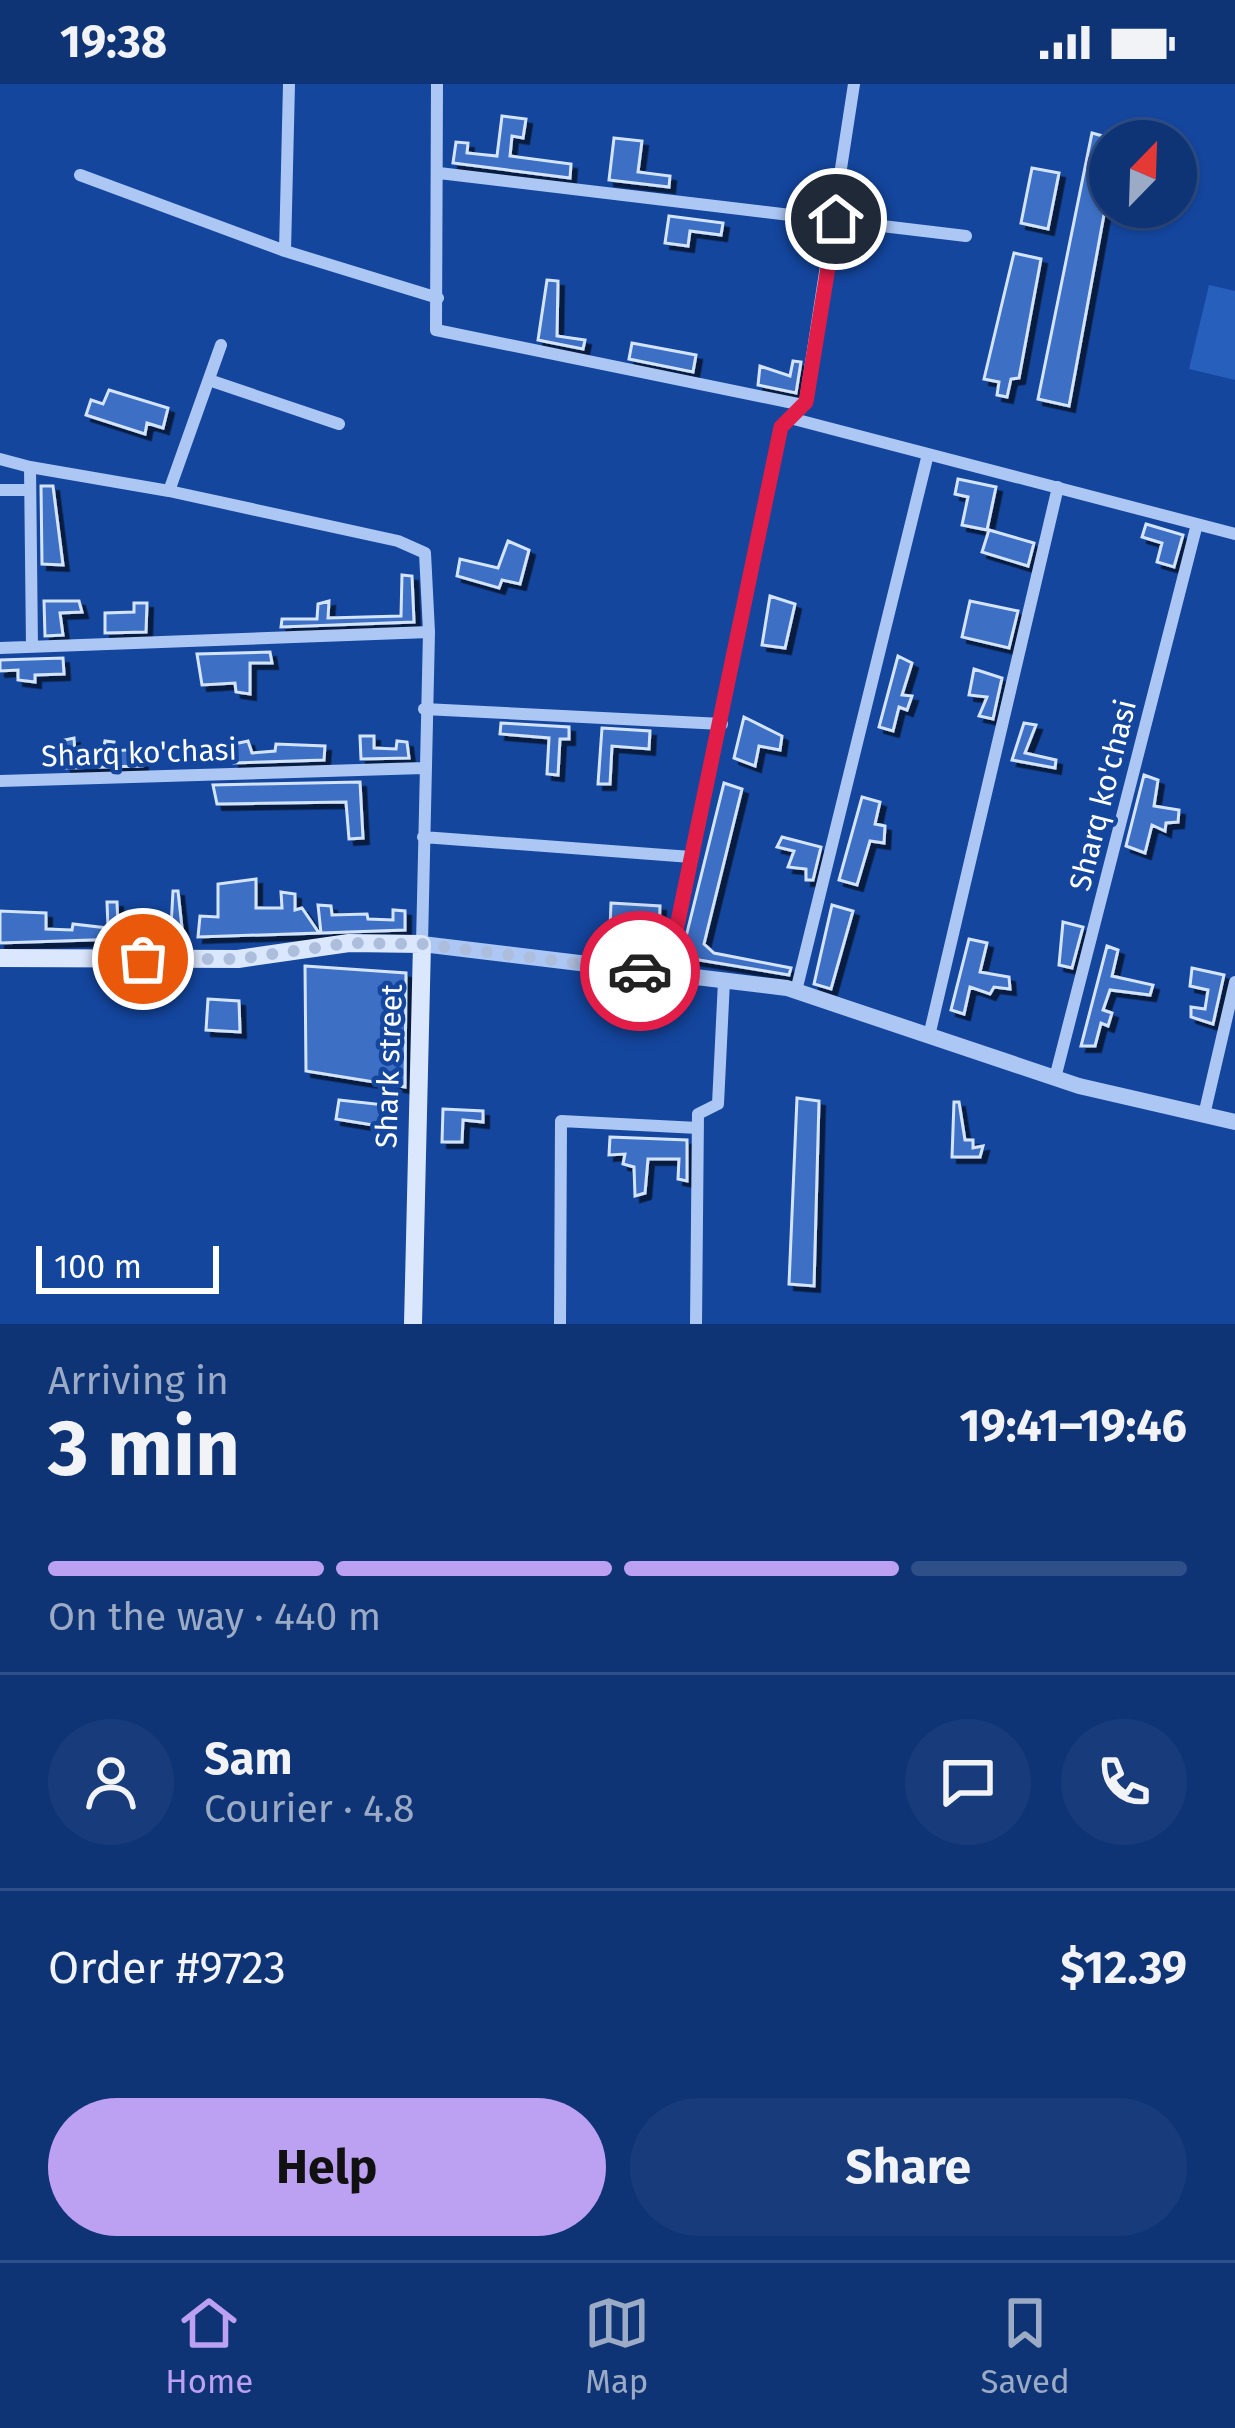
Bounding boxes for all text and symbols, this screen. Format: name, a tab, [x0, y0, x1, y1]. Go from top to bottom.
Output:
text: 19:38	[60, 15, 167, 69]
north arrow	[1089, 120, 1197, 228]
map controls	[1089, 120, 1197, 228]
pin	[785, 168, 887, 270]
icon: home	[803, 186, 869, 252]
street label: Sharq ko'chasi	[1062, 696, 1144, 894]
street label: Sharq ko'chasi	[41, 732, 237, 774]
pin	[92, 908, 194, 1010]
courier	[580, 911, 700, 1031]
icon: bag	[110, 926, 176, 992]
icon: car	[607, 938, 673, 1004]
street label: Shark street	[368, 983, 410, 1149]
scale bar	[36, 1240, 219, 1293]
text: 100 m	[54, 1247, 142, 1287]
text: Arriving in	[48, 1358, 229, 1404]
text: 19:41–19:46	[960, 1399, 1187, 1453]
text: 3 min	[48, 1402, 240, 1496]
text: On the way · 440 m	[48, 1594, 381, 1640]
button: person	[48, 1719, 174, 1845]
button: chat	[905, 1719, 1031, 1845]
button: phone	[1061, 1719, 1187, 1845]
text: Sam	[204, 1732, 292, 1786]
text: Courier · 4.8	[204, 1786, 415, 1832]
text: Order #9723	[48, 1941, 286, 1995]
text: $12.39	[1060, 1941, 1187, 1995]
button: Help	[48, 2098, 606, 2236]
button: Share	[630, 2098, 1187, 2236]
tab: Home	[165, 2290, 253, 2402]
tab: Map	[584, 2290, 650, 2402]
tab: Saved	[980, 2290, 1070, 2402]

